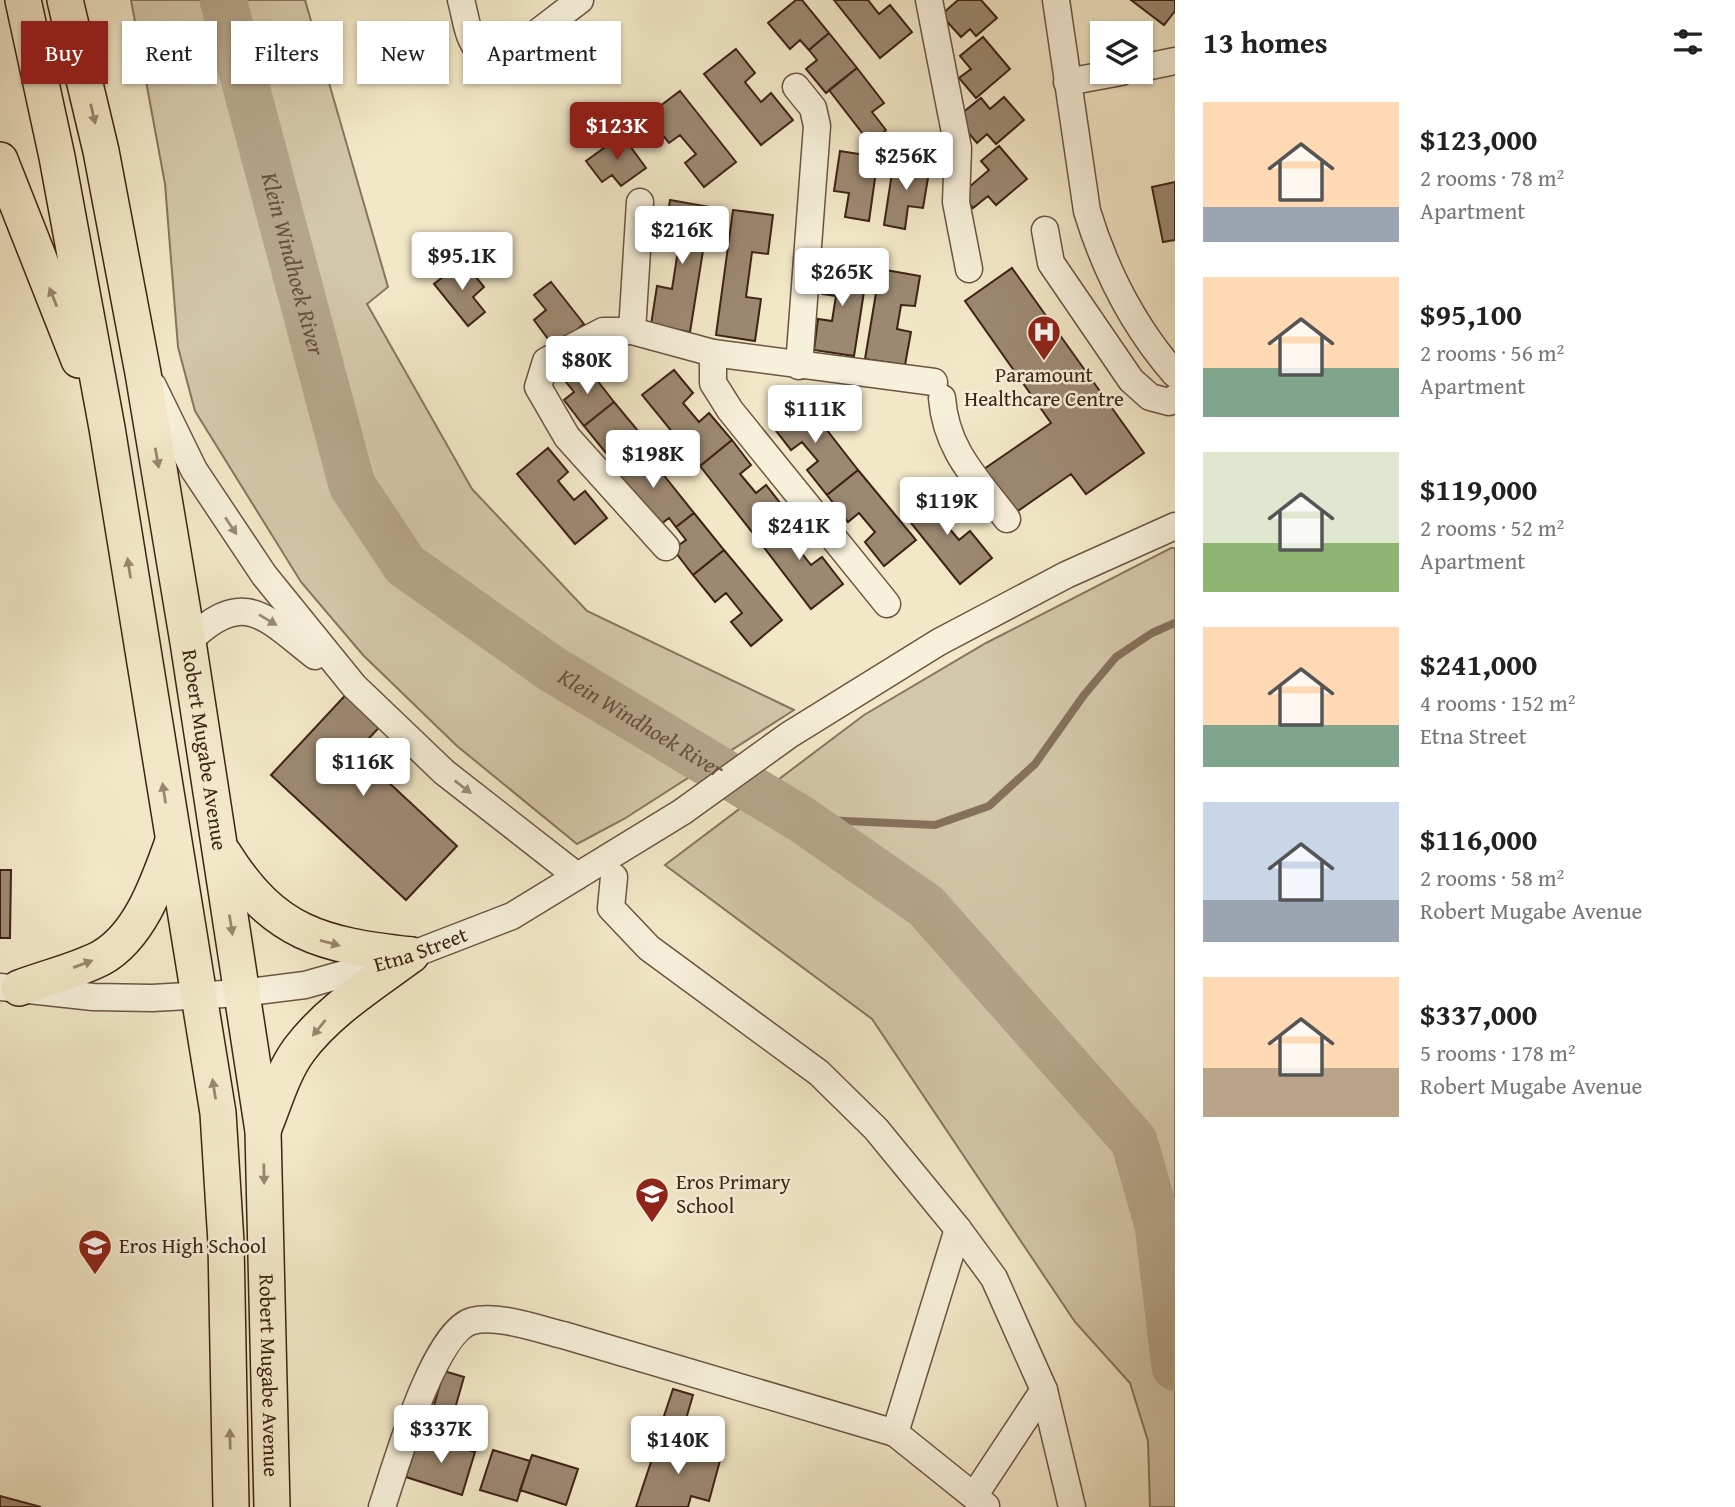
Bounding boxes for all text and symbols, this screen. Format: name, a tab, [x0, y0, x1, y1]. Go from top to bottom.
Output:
text: 13 homes	[1203, 20, 1328, 64]
chip: Buy	[21, 21, 108, 84]
chip: Rent	[122, 21, 217, 84]
chip: Filters	[231, 21, 343, 84]
chip: New	[357, 21, 449, 84]
chip: Apartment	[463, 21, 621, 84]
map controls	[1090, 21, 1153, 84]
button: layers	[1090, 21, 1153, 84]
icon: filters	[1669, 23, 1707, 61]
pin: $123K	[568, 102, 666, 162]
one-way arrow	[88, 103, 99, 125]
text: $123K	[586, 108, 648, 141]
text: $123,000	[1420, 117, 1537, 161]
icon: home	[1259, 130, 1343, 214]
pin: $256K	[857, 132, 955, 192]
text: $256K	[875, 138, 937, 171]
text: 2 rooms · 78 m²	[1420, 161, 1564, 194]
water label: Klein Windhoek River	[253, 167, 334, 360]
text: Apartment	[1420, 194, 1525, 227]
pin: $216K	[633, 206, 731, 266]
text: $216K	[651, 212, 713, 245]
pin: $95.1K	[405, 232, 519, 292]
text: $95.1K	[428, 238, 496, 271]
pin: $265K	[793, 248, 891, 308]
text: $265K	[811, 254, 873, 287]
one-way arrow	[48, 286, 59, 307]
text: $95,100	[1420, 292, 1522, 336]
icon: home	[1259, 305, 1343, 389]
hospital icon: Paramount Healthcare Centre	[1025, 313, 1063, 362]
pin: $80K	[546, 336, 628, 396]
text: 2 rooms · 56 m²	[1420, 336, 1564, 369]
text: $80K	[562, 342, 612, 375]
place label: Paramount Healthcare Centre	[964, 359, 1124, 414]
text: Apartment	[1420, 369, 1525, 402]
pin: $111K	[766, 386, 864, 445]
text: $111K	[784, 391, 846, 424]
pin: $198K	[604, 430, 702, 490]
text: $198K	[622, 436, 684, 469]
one-way arrow	[152, 447, 163, 469]
text: $119,000	[1420, 467, 1537, 511]
pin: $119K	[898, 477, 996, 537]
icon: home	[1259, 480, 1343, 564]
text: $119K	[916, 483, 978, 516]
pin: $241K	[750, 503, 848, 562]
text: $241K	[768, 508, 830, 541]
text: 2 rooms · 52 m²	[1420, 511, 1564, 544]
one-way arrow	[224, 517, 237, 536]
text: Apartment	[1420, 544, 1525, 577]
one-way arrow	[123, 557, 134, 579]
one-way arrow	[258, 614, 277, 627]
text: $241,000	[1420, 642, 1537, 686]
street label: Robert Mugabe Avenue	[174, 647, 236, 853]
icon: home	[1259, 655, 1343, 739]
water label: Klein Windhoek River	[551, 659, 732, 786]
text: 4 rooms · 152 m²	[1420, 686, 1575, 719]
text: Etna Street	[1420, 719, 1527, 752]
pin: $116K	[314, 738, 412, 798]
text: $116K	[332, 744, 394, 777]
one-way arrow	[453, 780, 471, 795]
one-way arrow	[158, 781, 169, 803]
text: $116,000	[1420, 817, 1537, 861]
icon: home	[1259, 830, 1343, 914]
text: 2 rooms · 58 m²	[1420, 861, 1564, 894]
text: Robert Mugabe Avenue	[1420, 894, 1642, 927]
one-way arrow	[226, 914, 237, 936]
street label: Etna Street	[370, 918, 472, 980]
one-way arrow	[319, 938, 341, 949]
one-way arrow	[72, 958, 93, 969]
text: $337,000	[1420, 992, 1537, 1036]
icon: home	[1259, 1005, 1343, 1089]
one-way arrow	[311, 1019, 327, 1037]
text: 5 rooms · 178 m²	[1420, 1036, 1575, 1069]
text: Robert Mugabe Avenue	[1420, 1069, 1642, 1102]
one-way arrow	[208, 1078, 219, 1100]
one-way arrow	[258, 1163, 269, 1185]
place label: Eros Primary School	[676, 1166, 791, 1221]
school or university icon: Eros Primary School	[633, 1175, 671, 1224]
school or university icon: Eros High School	[76, 1227, 114, 1276]
place label: Eros High School	[119, 1230, 267, 1261]
street label: Robert Mugabe Avenue	[251, 1273, 287, 1477]
pin: $337K	[392, 1406, 490, 1465]
text: $337K	[410, 1411, 472, 1444]
pin: $140K	[629, 1416, 727, 1476]
text: $140K	[647, 1422, 709, 1455]
one-way arrow	[224, 1428, 236, 1450]

